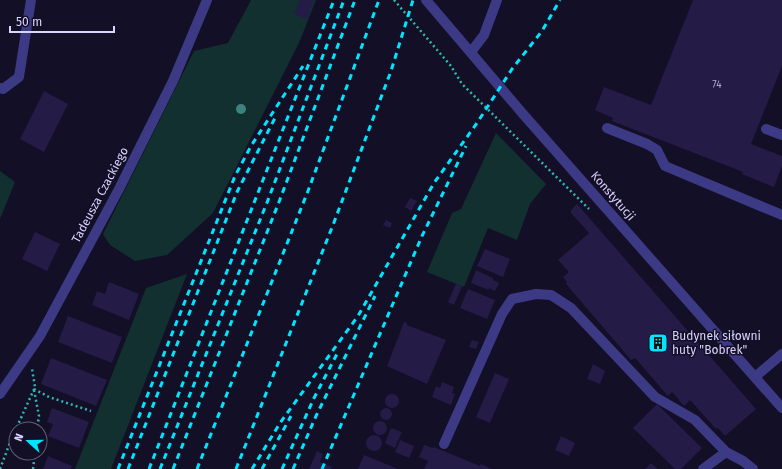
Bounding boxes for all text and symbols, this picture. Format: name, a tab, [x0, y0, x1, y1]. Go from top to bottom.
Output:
scale bar	[10, 8, 114, 34]
text: 50 m	[16, 15, 42, 29]
house number: 74	[712, 79, 722, 91]
street label: Tadeusza Czackiego	[69, 145, 131, 245]
street label: Konstytucji	[588, 169, 638, 223]
place label: Budynek siłowni huty "Bobrek"	[672, 329, 761, 357]
building icon: Budynek siłowni huty "Bobrek"	[647, 332, 669, 354]
north arrow	[8, 421, 48, 461]
text: N	[12, 432, 27, 443]

